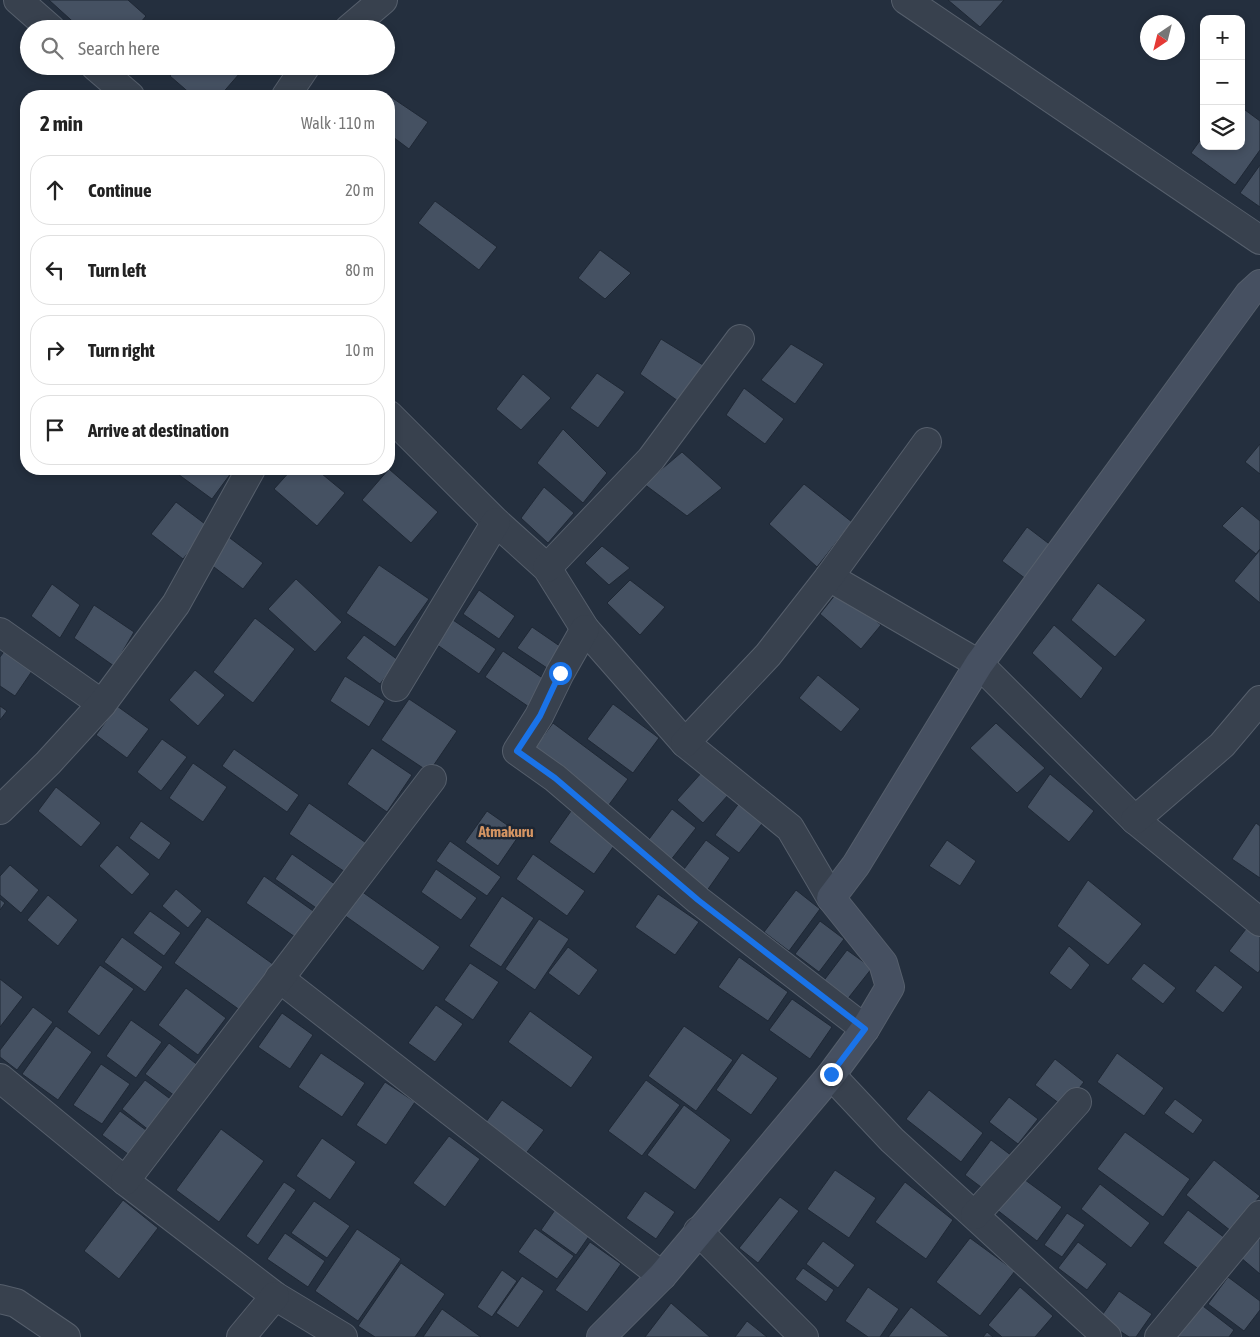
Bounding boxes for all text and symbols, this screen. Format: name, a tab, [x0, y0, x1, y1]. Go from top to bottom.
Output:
north arrow	[1140, 15, 1185, 60]
map controls	[1200, 15, 1245, 150]
button: +	[1200, 15, 1245, 60]
search box	[20, 20, 395, 75]
icon: search	[38, 34, 66, 62]
text: Search here	[78, 37, 160, 59]
button: −	[1200, 60, 1245, 105]
button: layers	[1200, 105, 1245, 150]
text: 2 min	[40, 111, 83, 135]
text: Walk · 110 m	[301, 114, 375, 132]
icon: ahead	[41, 176, 69, 204]
text: Continue	[88, 179, 152, 201]
text: 20 m	[345, 181, 374, 199]
icon: left	[41, 256, 69, 284]
text: Turn left	[88, 259, 146, 281]
text: 80 m	[345, 261, 374, 279]
icon: right	[41, 336, 69, 364]
text: Turn right	[88, 339, 155, 361]
text: 10 m	[345, 341, 374, 359]
icon: arrive	[41, 416, 69, 444]
text: Arrive at destination	[88, 419, 229, 441]
route start	[549, 662, 572, 685]
district label: Atmakuru	[478, 823, 533, 840]
route end	[820, 1063, 843, 1086]

